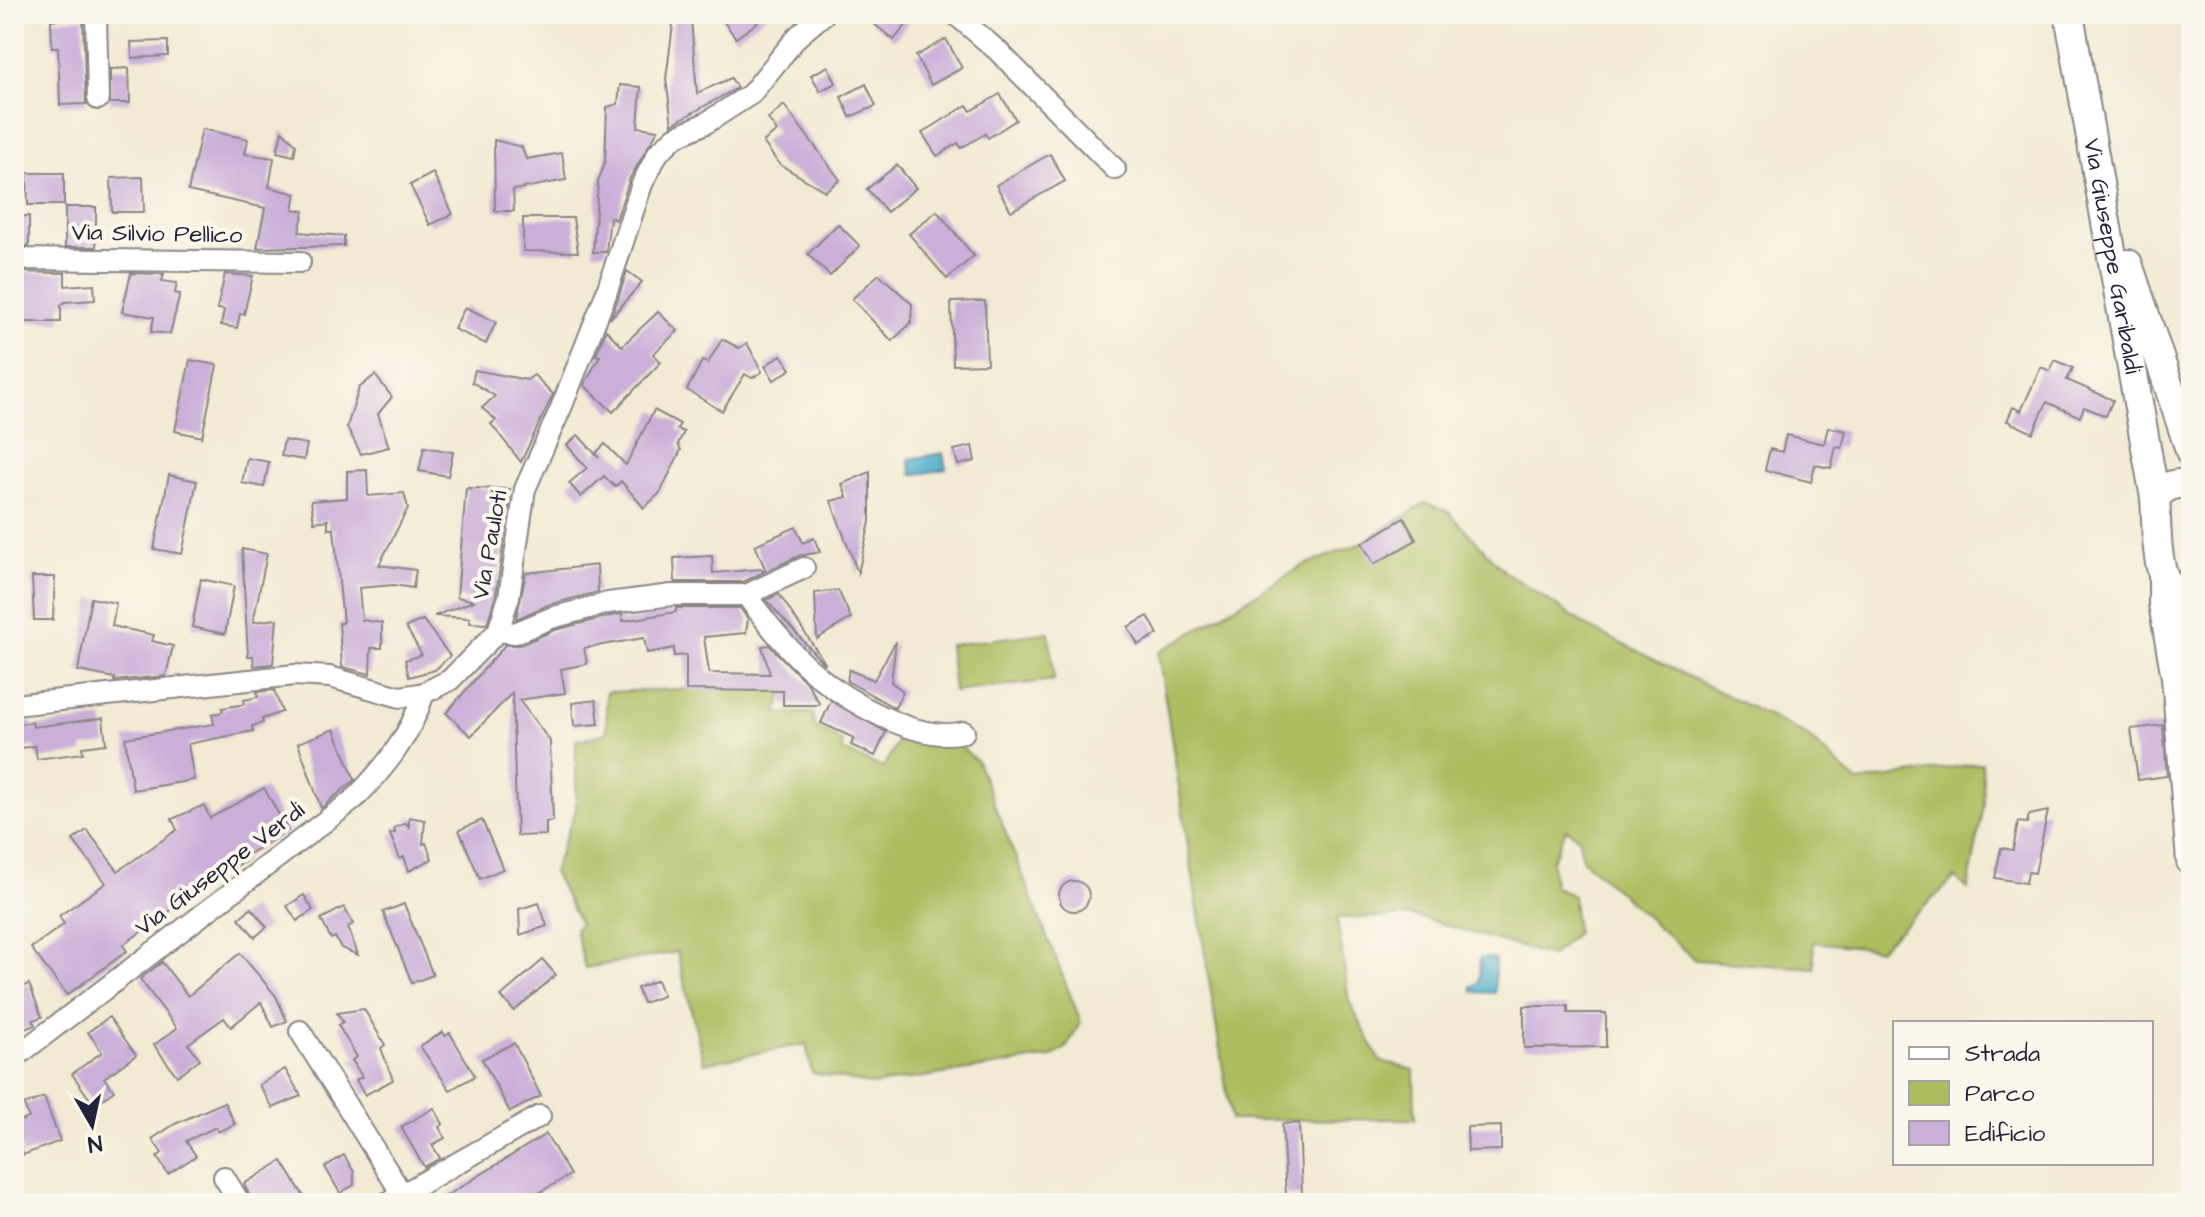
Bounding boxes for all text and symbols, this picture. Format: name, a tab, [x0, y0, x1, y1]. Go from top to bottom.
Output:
street label: Via Giuseppe Garibaldi	[2074, 136, 2150, 377]
street label: Via Silvio Pellico	[71, 216, 243, 252]
street label: Via Pauloti	[464, 487, 516, 603]
street label: Via Giuseppe Verdi	[128, 794, 312, 944]
legend	[1893, 1021, 2153, 1165]
text: Strada	[1965, 1037, 2040, 1071]
text: Parco	[1965, 1077, 2035, 1111]
north arrow	[52, 1085, 132, 1165]
text: Edificio	[1965, 1117, 2046, 1151]
text: N	[85, 1127, 104, 1160]

